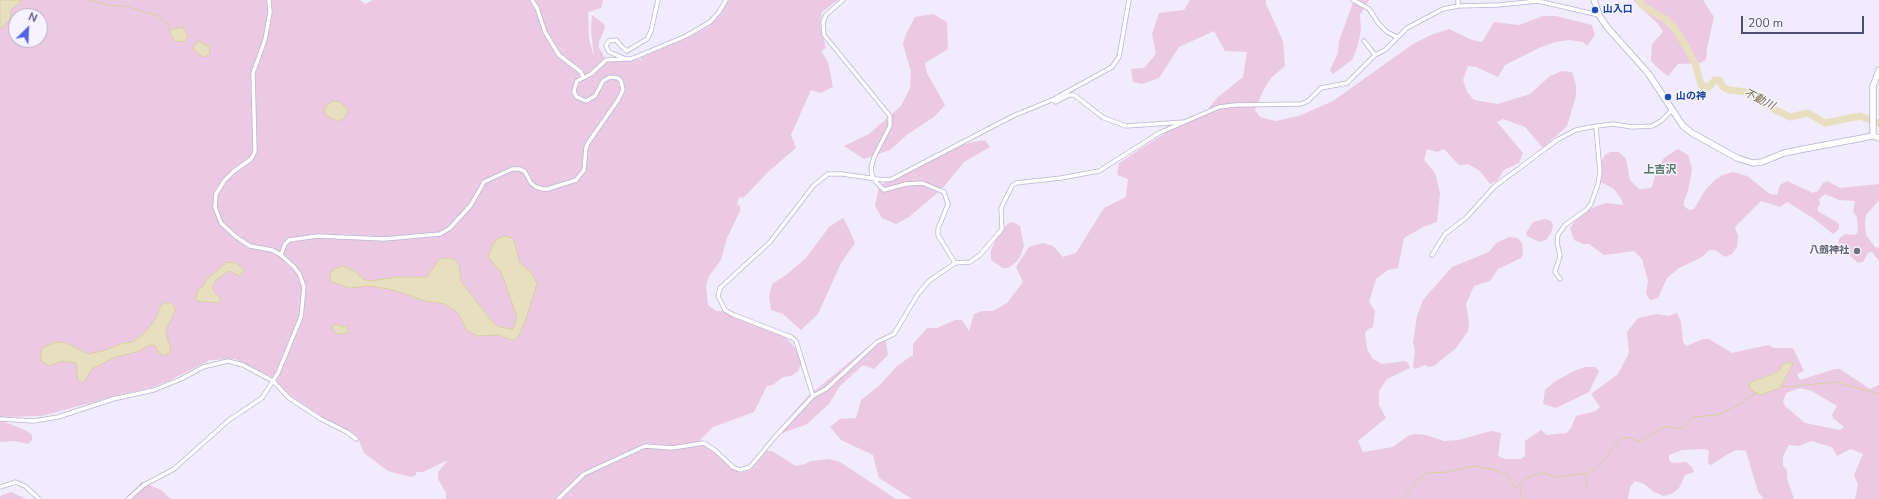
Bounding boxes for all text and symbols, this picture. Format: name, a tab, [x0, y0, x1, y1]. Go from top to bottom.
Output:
place label: 山入口	[1603, 4, 1633, 16]
marker: 山入口	[1590, 5, 1600, 15]
north arrow	[8, 8, 48, 48]
scale bar	[1743, 8, 1866, 34]
text: N	[26, 9, 39, 26]
text: 200 m	[1748, 15, 1783, 31]
water label: 不動川	[1741, 87, 1777, 113]
place label: 山の神	[1676, 91, 1706, 103]
marker: 山の神	[1663, 92, 1673, 102]
district label: 上吉沢	[1644, 163, 1676, 177]
place label: 八劔神社	[1809, 245, 1849, 257]
marker: 八劔神社	[1852, 246, 1862, 256]

